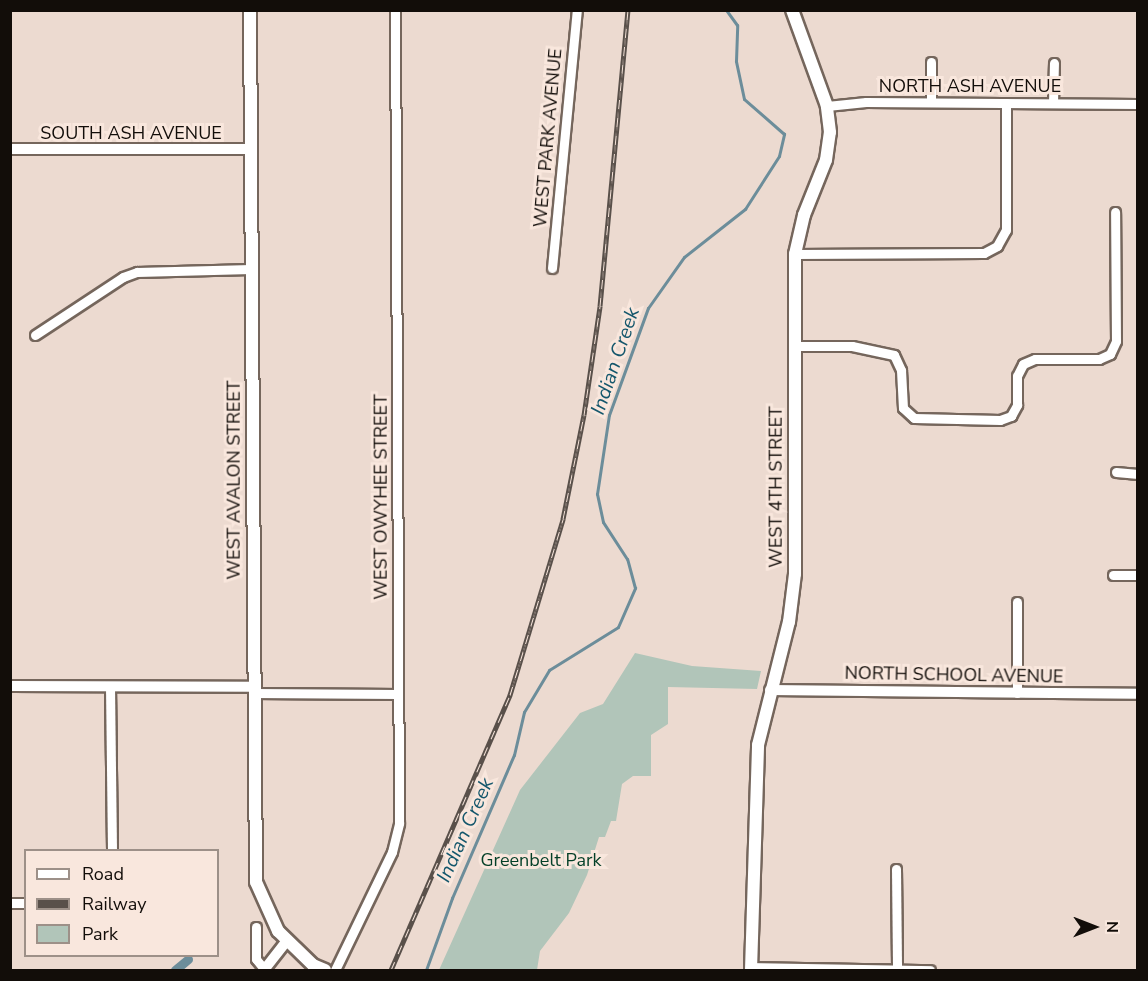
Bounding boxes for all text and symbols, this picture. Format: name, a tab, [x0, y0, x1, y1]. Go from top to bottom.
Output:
street label: WEST PARK AVENUE	[529, 48, 567, 228]
street label: NORTH ASH AVENUE	[879, 75, 1061, 97]
street label: SOUTH ASH AVENUE	[40, 122, 222, 144]
water label: Indian Creek	[585, 304, 645, 418]
street label: WEST AVALON STREET	[223, 380, 245, 580]
street label: WEST OWYHEE STREET	[370, 394, 392, 600]
street label: WEST 4TH STREET	[765, 406, 787, 568]
street label: NORTH SCHOOL AVENUE	[844, 662, 1064, 688]
water label: Indian Creek	[431, 774, 499, 886]
legend	[24, 849, 219, 957]
park label: Greenbelt Park	[481, 849, 601, 871]
text: Road	[82, 862, 124, 886]
text: Railway	[82, 892, 147, 916]
north arrow	[1064, 897, 1124, 957]
text: N	[1101, 921, 1123, 933]
text: Park	[82, 922, 118, 946]

